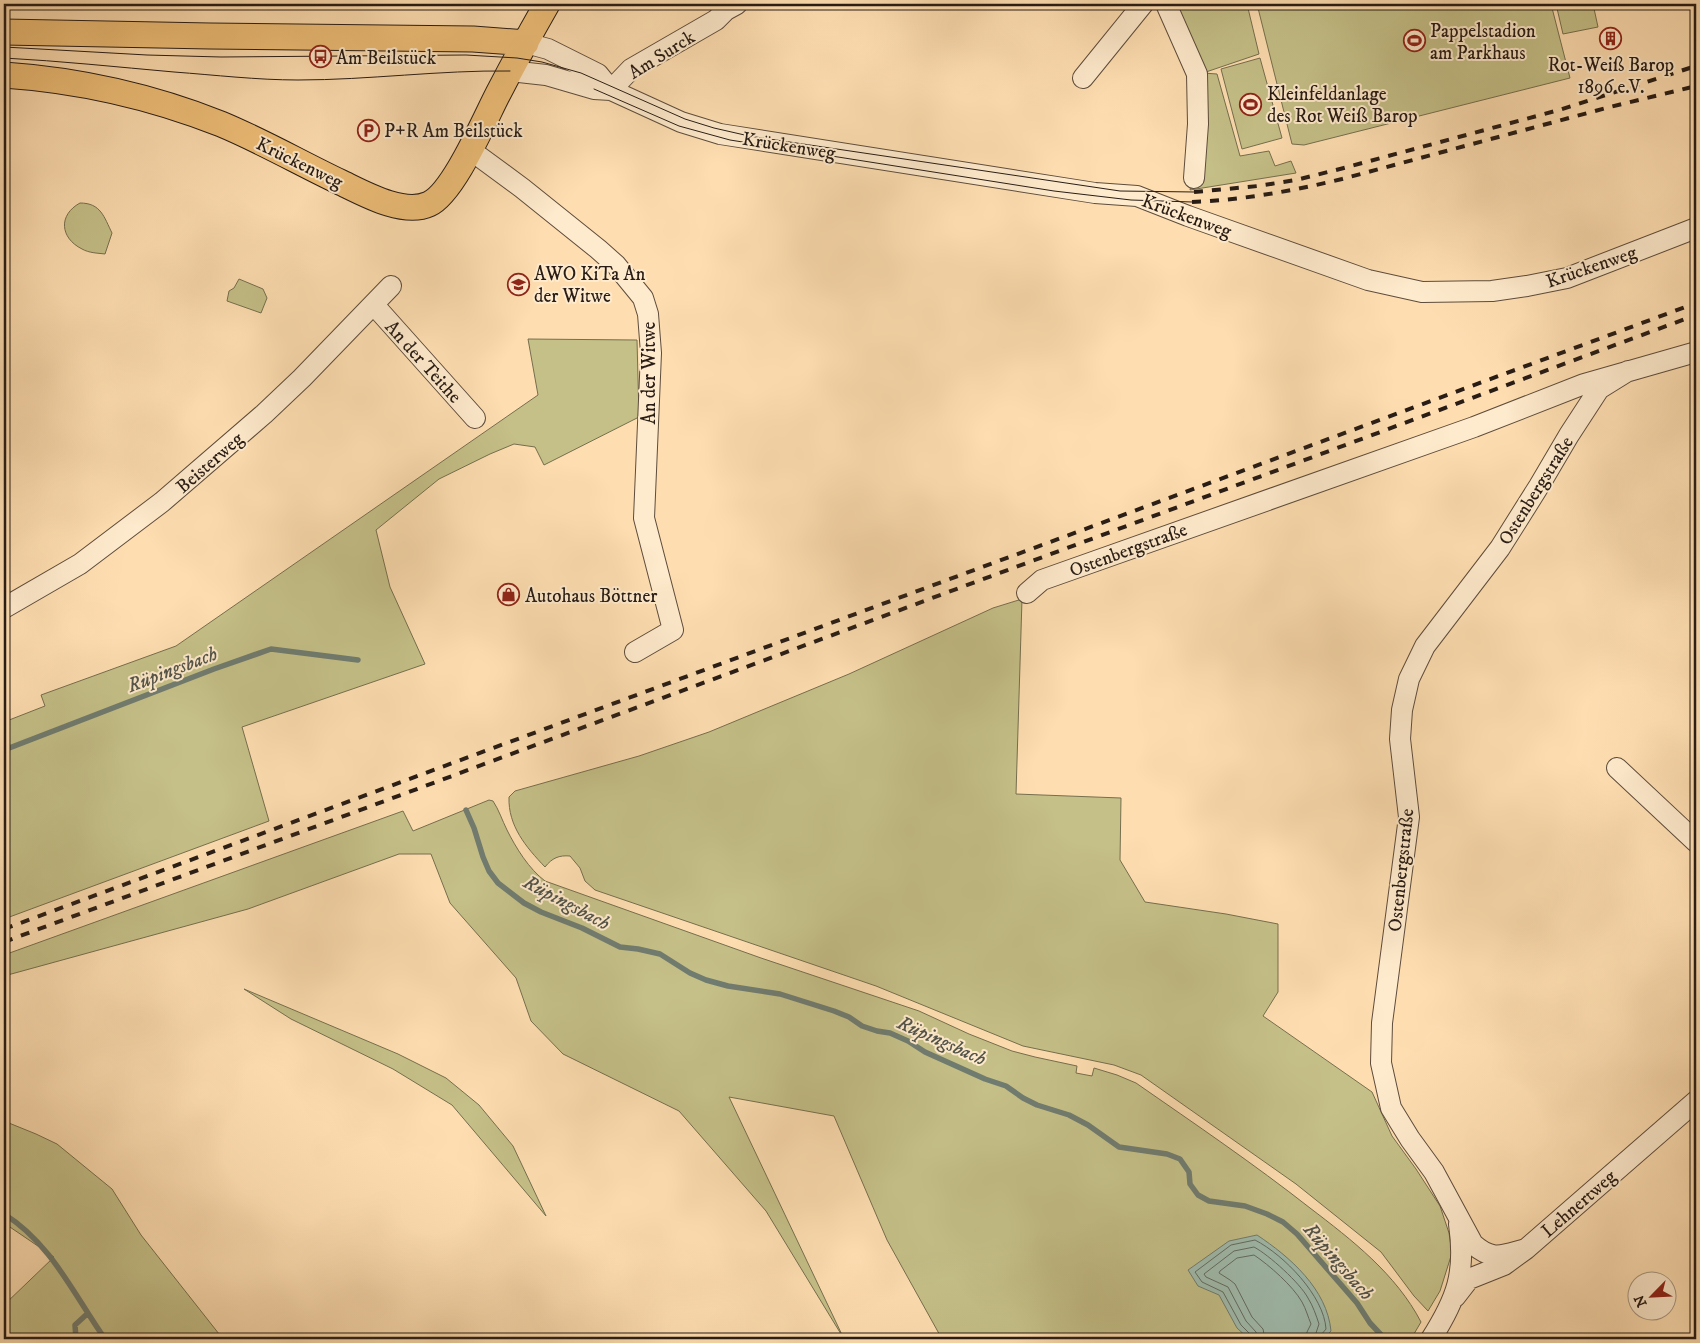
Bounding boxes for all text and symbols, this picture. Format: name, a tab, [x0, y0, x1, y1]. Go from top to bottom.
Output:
place label: Pappelstadion am Parkhaus	[1430, 20, 1536, 65]
street label: Am Surck	[624, 26, 700, 85]
building icon: Rot-Weiß Barop 1896 e.V.	[1599, 26, 1623, 50]
sports icon: Pappelstadion am Parkhaus	[1402, 29, 1426, 53]
bus stop icon: Am Beilstück	[308, 45, 332, 69]
place label: Am Beilstück	[336, 47, 437, 70]
place label: Rot-Weiß Barop 1896 e.V.	[1548, 54, 1674, 99]
place label: Kleinfeldanlage des Rot Weiß Barop	[1267, 83, 1417, 128]
sports icon: Kleinfeldanlage des Rot Weiß Barop	[1239, 92, 1263, 116]
parking icon: P+R Am Beilstück	[356, 118, 380, 142]
place label: P+R Am Beilstück	[384, 120, 523, 143]
street label: Krückenweg	[741, 128, 838, 165]
street label: Krückenweg	[252, 132, 347, 195]
street label: Krückenweg	[1138, 190, 1235, 244]
street label: Krückenweg	[1543, 241, 1640, 294]
place label: AWO KiTa An der Witwe	[534, 263, 645, 308]
school or university icon: AWO KiTa An der Witwe	[506, 272, 530, 296]
street label: An der Teithe	[380, 316, 466, 408]
street label: An der Witwe	[638, 321, 661, 424]
street label: Beisterweg	[172, 427, 249, 499]
street label: Ostenbergstraße	[1494, 432, 1579, 549]
street label: Ostenbergstraße	[1066, 518, 1191, 582]
shop icon: Autohaus Böttner	[497, 583, 521, 607]
place label: Autohaus Böttner	[525, 585, 657, 608]
water label: Rüpingsbach	[123, 642, 221, 699]
street label: Ostenbergstraße	[1384, 807, 1419, 933]
water label: Rüpingsbach	[518, 870, 614, 937]
water label: Rüpingsbach	[892, 1010, 990, 1072]
street label: Lehnertweg	[1537, 1165, 1622, 1243]
water label: Rüpingsbach	[1297, 1217, 1378, 1306]
north arrow	[1628, 1270, 1678, 1320]
text: N	[1630, 1292, 1652, 1310]

